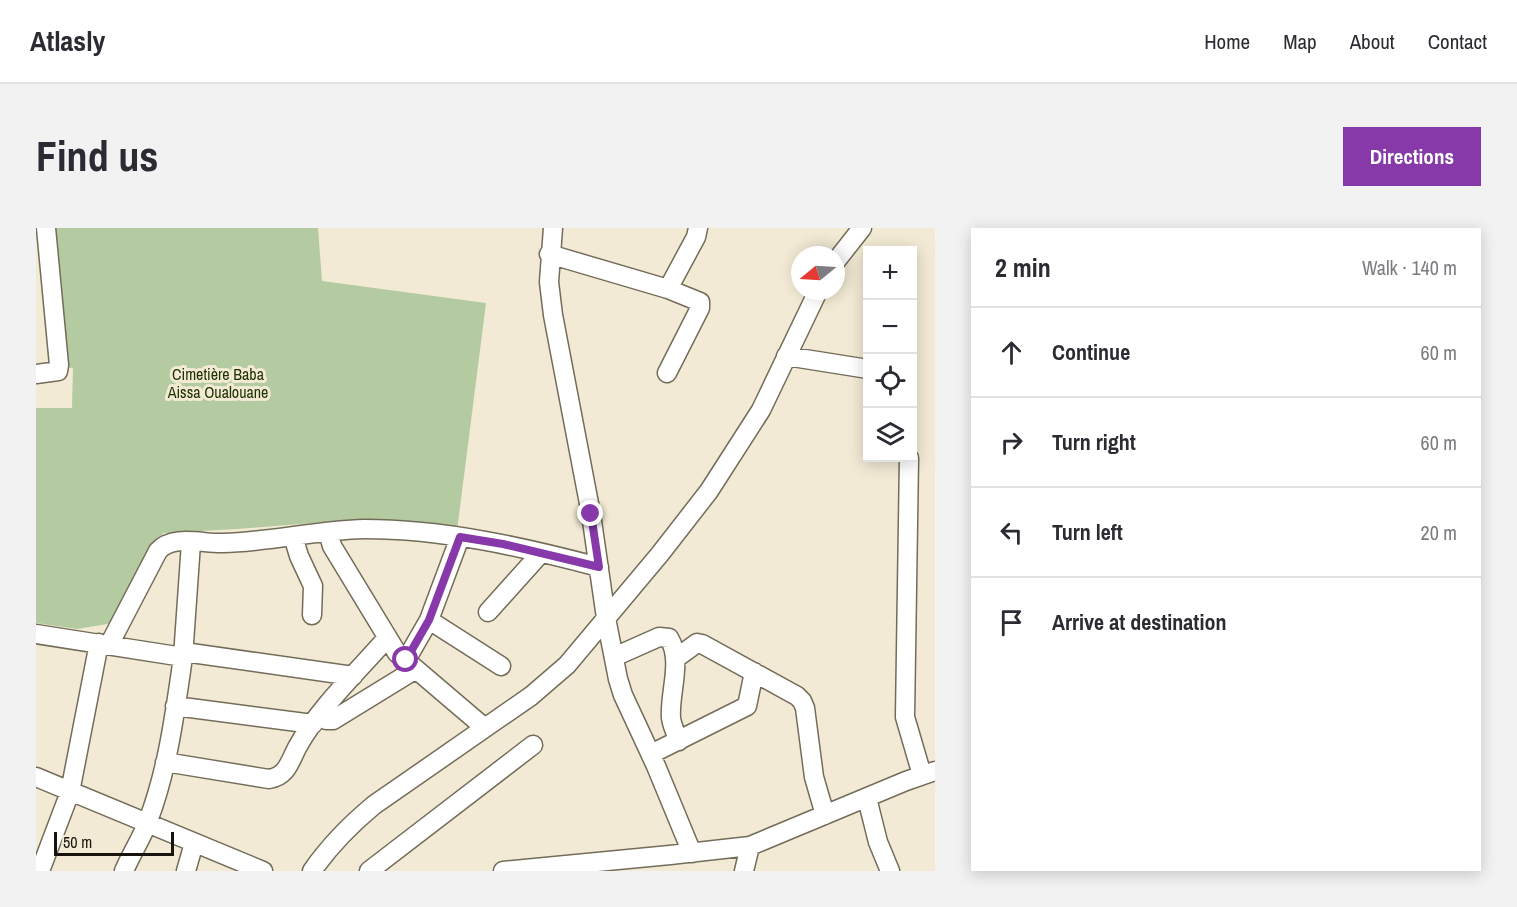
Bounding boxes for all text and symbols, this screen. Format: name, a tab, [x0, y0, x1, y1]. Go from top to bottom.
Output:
text: Atlasly	[30, 22, 105, 60]
text: Home	[1204, 27, 1250, 56]
text: Map	[1283, 27, 1317, 56]
text: About	[1350, 27, 1395, 56]
text: Contact	[1428, 27, 1487, 56]
button: Directions	[1343, 127, 1481, 186]
text: Find us	[36, 128, 158, 184]
north arrow	[791, 246, 845, 300]
map controls	[863, 246, 917, 462]
button: +	[863, 246, 917, 300]
text: 2 min	[995, 250, 1051, 285]
text: Walk · 140 m	[1362, 254, 1457, 281]
button: −	[863, 300, 917, 354]
icon: ahead	[995, 336, 1028, 369]
text: Continue	[1052, 337, 1130, 367]
text: 60 m	[1421, 339, 1457, 366]
button: locate	[863, 354, 917, 408]
park label: Cimetière Baba Aissa Oualouane	[167, 363, 268, 403]
button: layers	[863, 408, 917, 462]
icon: right	[995, 426, 1028, 459]
text: Turn right	[1052, 427, 1136, 457]
text: 60 m	[1421, 429, 1457, 456]
route end	[577, 500, 603, 526]
icon: left	[995, 516, 1028, 549]
text: Turn left	[1052, 517, 1123, 547]
text: 20 m	[1421, 519, 1457, 546]
icon: arrive	[995, 606, 1028, 639]
text: Arrive at destination	[1052, 607, 1226, 637]
route start	[392, 646, 418, 672]
scale bar	[54, 829, 174, 856]
text: 50 m	[63, 831, 92, 853]

